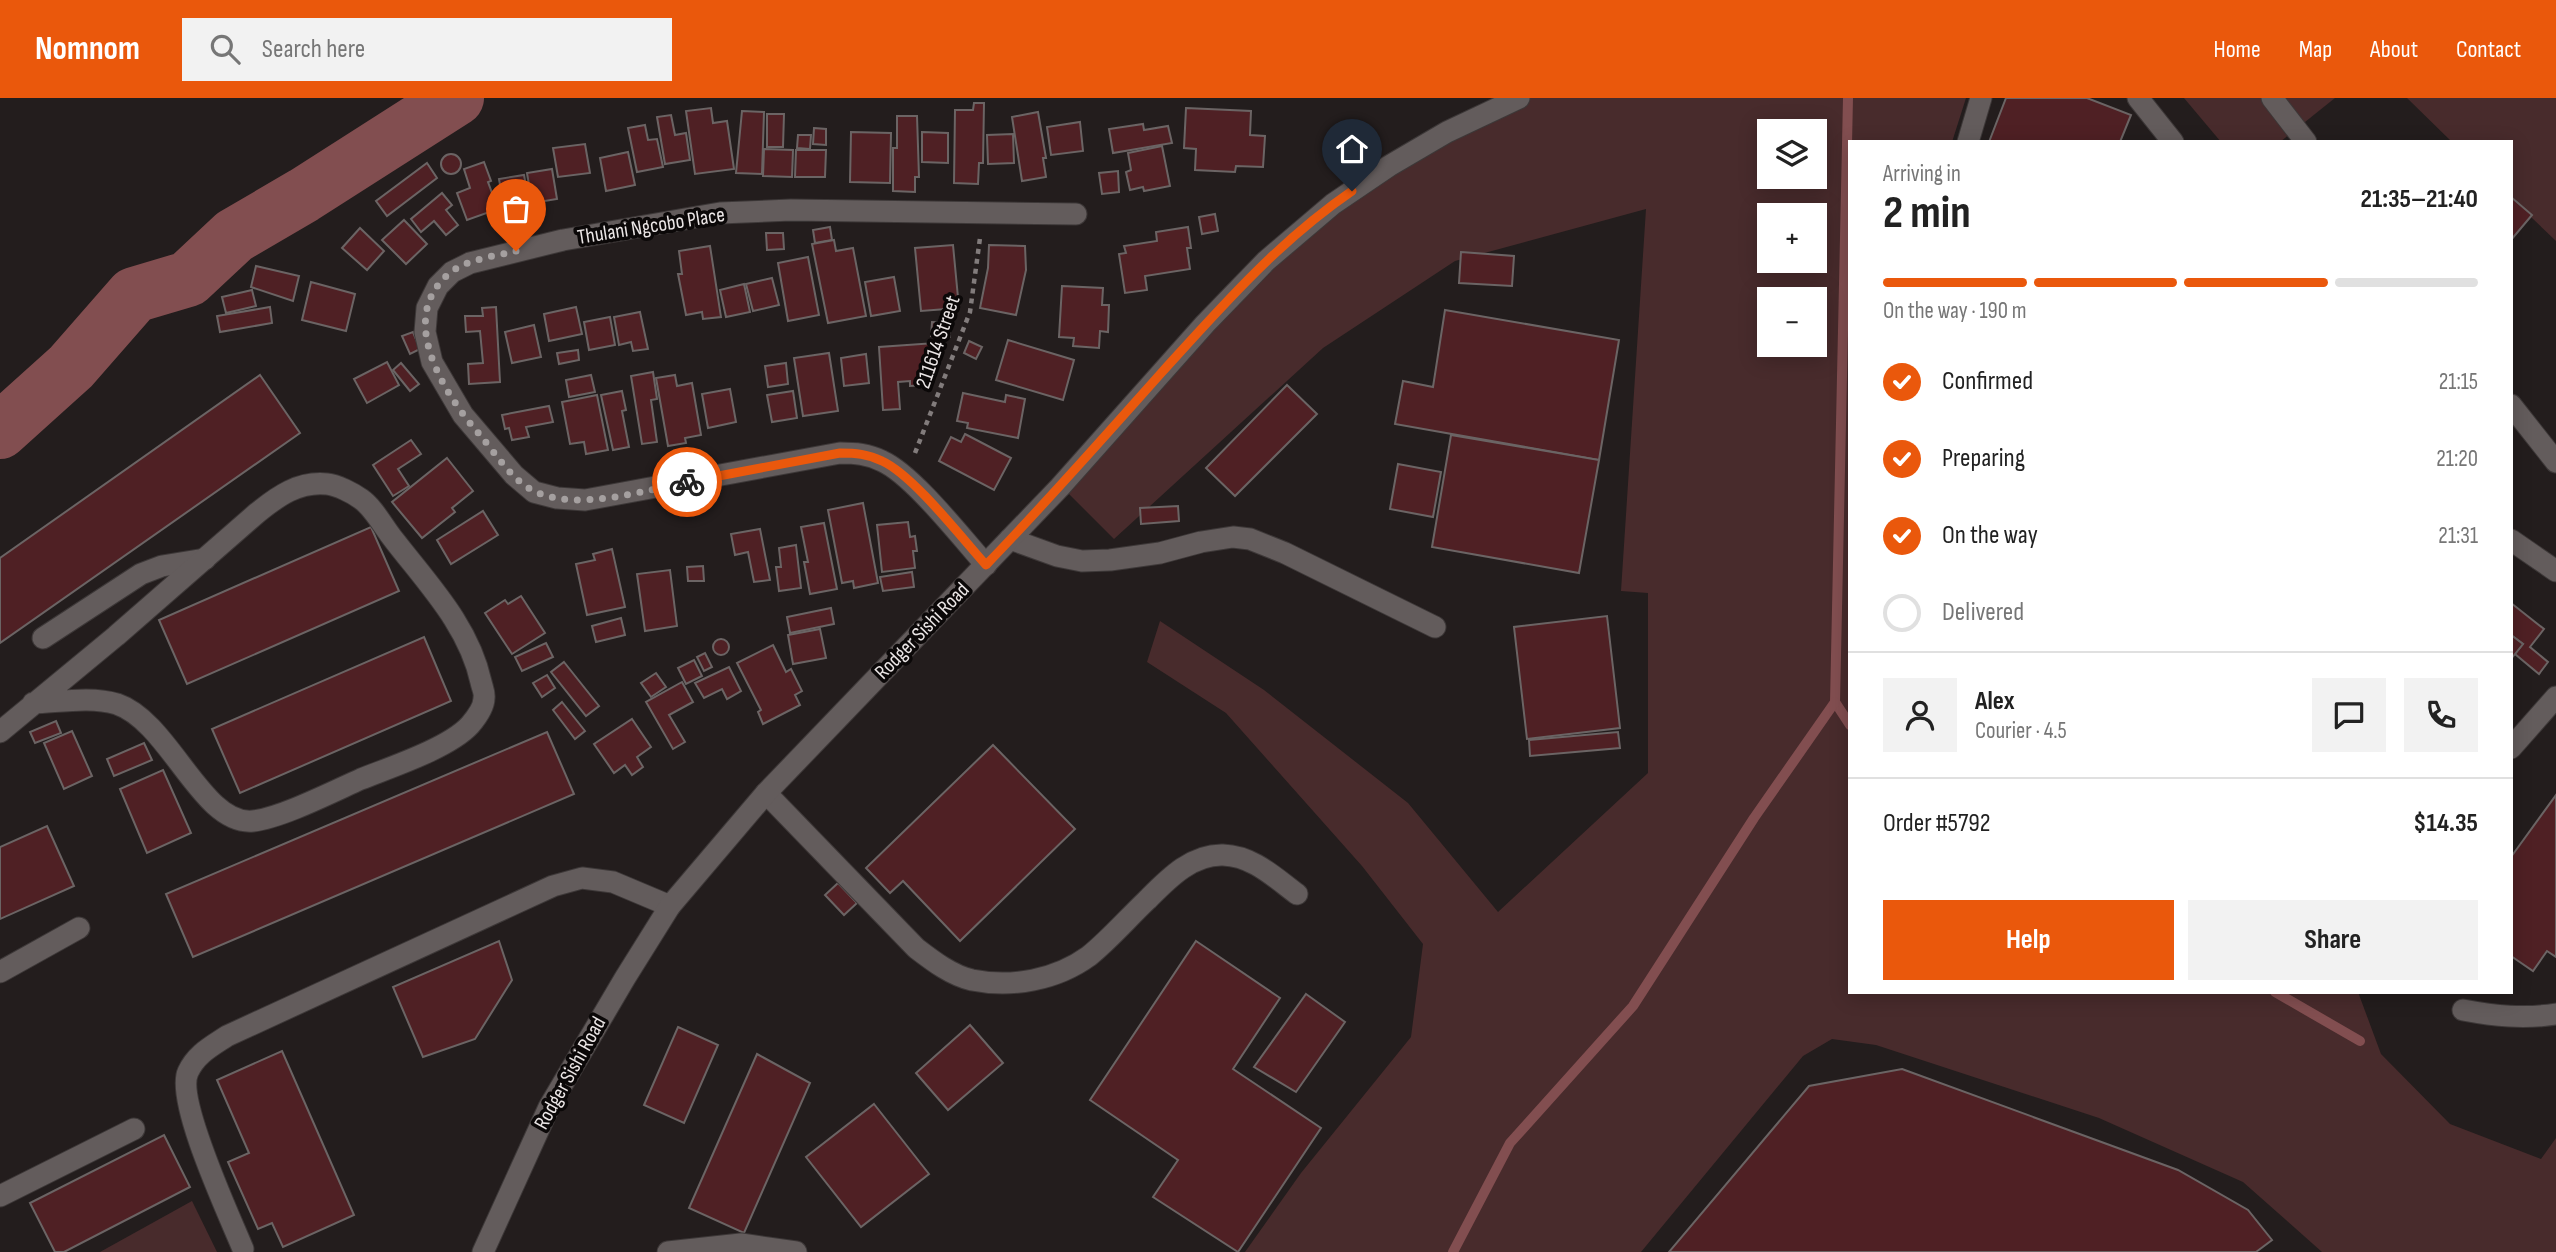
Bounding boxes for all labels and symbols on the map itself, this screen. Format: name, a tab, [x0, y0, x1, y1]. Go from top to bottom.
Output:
pin	[1322, 119, 1382, 191]
pin	[486, 179, 546, 251]
street label: Thulani Ngcobo Place	[576, 202, 726, 250]
street label: 211614 Street	[910, 292, 966, 392]
courier	[652, 447, 722, 517]
street label: Rodger Sishi Road	[870, 577, 974, 685]
street label: Rodger Sishi Road	[529, 1012, 611, 1134]

